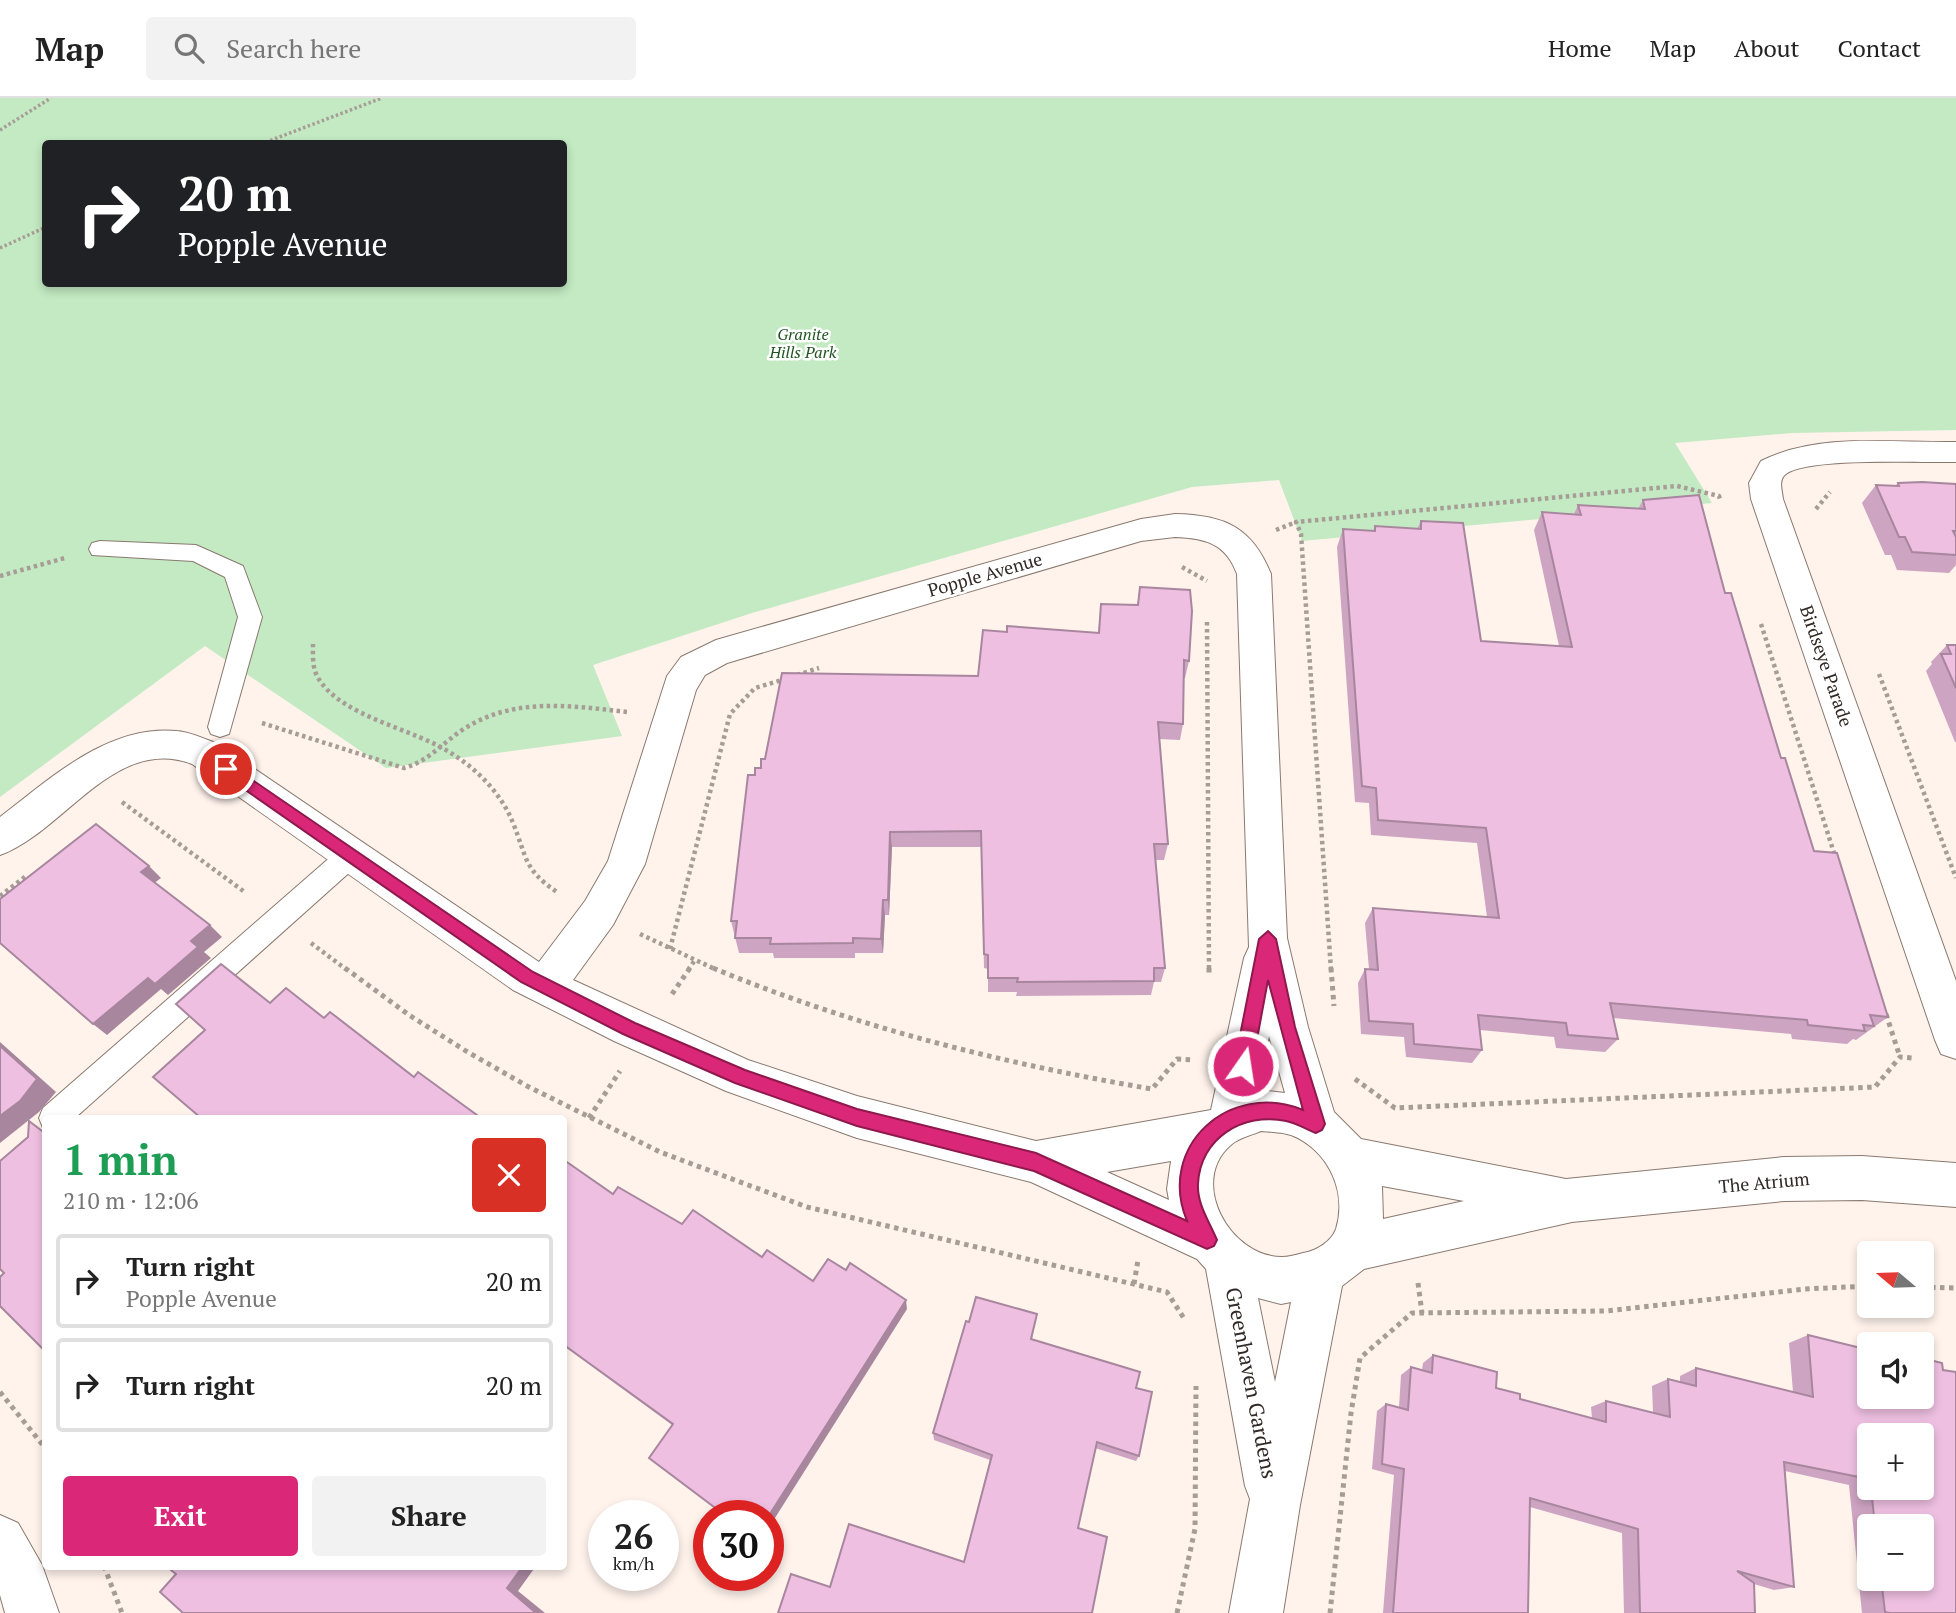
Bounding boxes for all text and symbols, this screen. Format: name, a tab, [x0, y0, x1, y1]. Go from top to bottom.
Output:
search box	[146, 17, 636, 80]
text: Map	[35, 27, 104, 70]
icon: search	[170, 29, 208, 67]
text: Search here	[226, 31, 361, 65]
text: Home	[1548, 32, 1612, 64]
text: Map	[1650, 32, 1696, 64]
text: About	[1734, 32, 1800, 64]
text: Contact	[1838, 32, 1921, 64]
text: 20 m	[178, 160, 292, 225]
icon: right	[63, 168, 154, 259]
text: Popple Avenue	[178, 223, 388, 265]
park label: Granite Hills Park	[769, 323, 837, 363]
street label: Popple Avenue	[925, 546, 1045, 602]
street label: Birdseye Parade	[1795, 602, 1859, 730]
pin	[196, 739, 256, 799]
icon: arrive	[207, 750, 245, 788]
position arrow	[1206, 1029, 1280, 1103]
text: 1 min	[63, 1131, 178, 1187]
button: close	[472, 1138, 546, 1212]
street label: The Atrium	[1717, 1166, 1811, 1198]
text: 210 m · 12:06	[63, 1185, 198, 1216]
north arrow	[1857, 1241, 1934, 1318]
map controls	[1857, 1241, 1934, 1591]
text: Turn right	[126, 1249, 255, 1283]
icon: right	[67, 1262, 105, 1300]
text: 20 m	[486, 1264, 542, 1298]
text: Popple Avenue	[126, 1283, 277, 1314]
street label: Greenhaven Gardens	[1220, 1285, 1284, 1481]
button: sound	[1857, 1332, 1934, 1409]
icon: right	[67, 1366, 105, 1404]
text: Turn right	[126, 1368, 255, 1402]
text: 20 m	[486, 1368, 542, 1402]
button: +	[1857, 1423, 1934, 1500]
button: Exit	[63, 1476, 298, 1556]
button: Share	[312, 1476, 546, 1556]
speed limit sign: 30	[693, 1500, 784, 1591]
text: 26	[614, 1513, 653, 1559]
button: −	[1857, 1514, 1934, 1591]
text: km/h	[613, 1551, 654, 1575]

